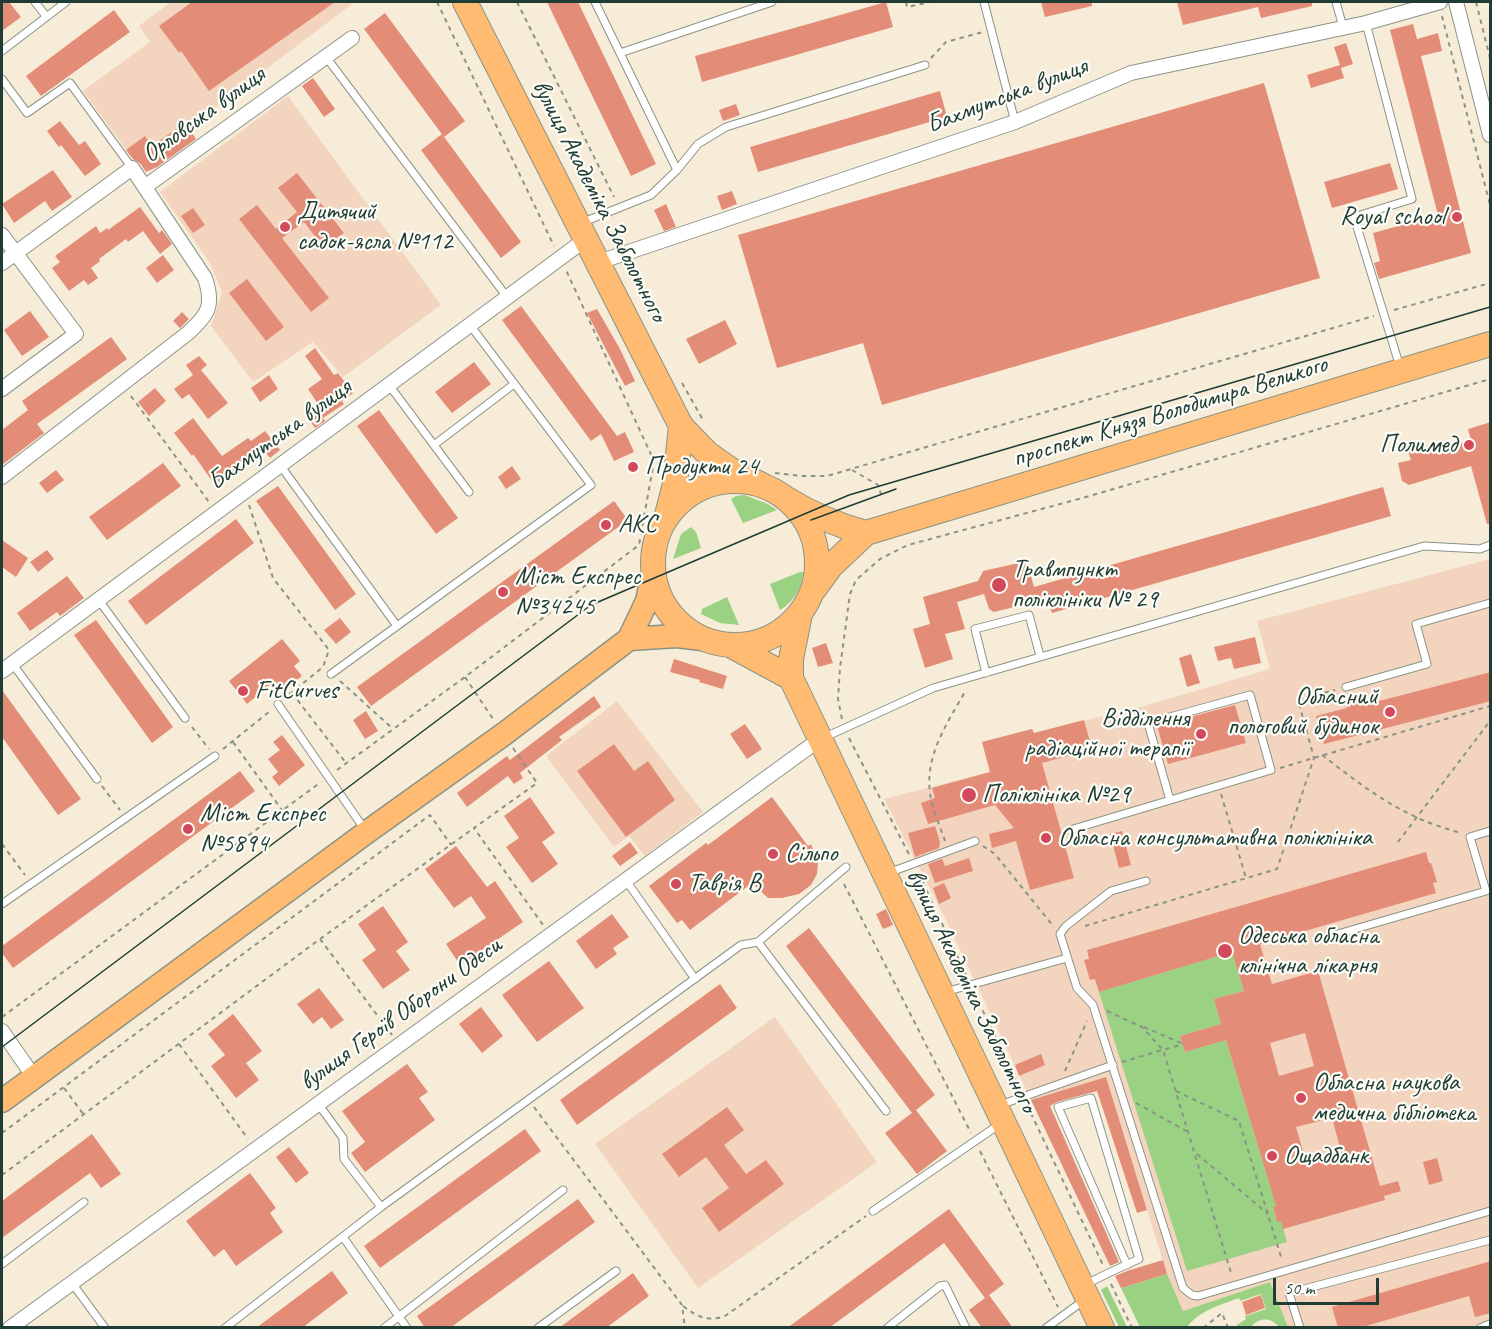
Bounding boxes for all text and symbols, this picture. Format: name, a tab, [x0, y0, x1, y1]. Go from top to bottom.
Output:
street label: Бахмутська вулиця	[922, 51, 1092, 141]
street label: Орловська вулиця	[136, 60, 272, 170]
street label: вулиця Академіка Заболотного	[524, 75, 674, 327]
place label: Дитячий садок-ясла №112	[297, 196, 453, 258]
place label: Royal school	[1340, 201, 1445, 233]
marker: Royal school	[1450, 210, 1464, 224]
marker: Дитячий садок-ясла №112	[278, 220, 292, 234]
street label: проспект Князя Володимира Великого	[1009, 349, 1331, 475]
street label: Бахмутська вулиця	[202, 372, 358, 498]
place label: Полимед	[1380, 429, 1457, 461]
marker: Полимед	[1462, 438, 1476, 452]
place label: Продукти 24	[645, 451, 758, 483]
marker: Продукти 24	[626, 460, 640, 474]
place label: АКС	[618, 509, 657, 541]
marker: АКС	[599, 518, 613, 532]
place label: Травмпункт поліклініки № 29	[1012, 554, 1158, 616]
place label: Міст Експрес №34245	[515, 561, 640, 622]
marker: Травмпункт поліклініки № 29	[990, 576, 1008, 594]
marker: Міст Експрес №34245	[496, 585, 510, 599]
place label: FitCurves	[255, 675, 338, 707]
place label: Обласний пологовий будинок	[1227, 681, 1378, 742]
marker: FitCurves	[236, 684, 250, 698]
place label: Відділення радіаційної терапії	[1024, 703, 1189, 764]
marker: Обласний пологовий будинок	[1383, 705, 1397, 719]
marker: Відділення радіаційної терапії	[1194, 727, 1208, 741]
place label: Поліклініка №29	[982, 779, 1130, 811]
marker: Поліклініка №29	[960, 786, 978, 804]
place label: Міст Експрес №5894	[200, 798, 325, 860]
marker: Міст Експрес №5894	[181, 822, 195, 836]
place label: Обласна консультативна поліклініка	[1058, 822, 1372, 854]
marker: Обласна консультативна поліклініка	[1039, 831, 1053, 845]
place label: Сільпо	[785, 838, 837, 870]
marker: Сільпо	[766, 847, 780, 861]
street label: вулиця Академіка Заболотного	[898, 864, 1044, 1118]
place label: Таврія В	[688, 868, 761, 900]
marker: Таврія В	[669, 877, 683, 891]
place label: Одеська обласна клінічна лікарня	[1238, 920, 1378, 982]
street label: вулиця Героїв Оборони Одеси	[294, 930, 508, 1098]
marker: Одеська обласна клінічна лікарня	[1216, 942, 1234, 960]
place label: Обласна наукова медична бібліотека	[1313, 1067, 1475, 1128]
marker: Обласна наукова медична бібліотека	[1294, 1091, 1308, 1105]
place label: Ощадбанк	[1284, 1140, 1368, 1172]
marker: Ощадбанк	[1265, 1149, 1279, 1163]
scale bar	[1276, 1266, 1382, 1304]
text: 50 m	[1284, 1277, 1315, 1299]

